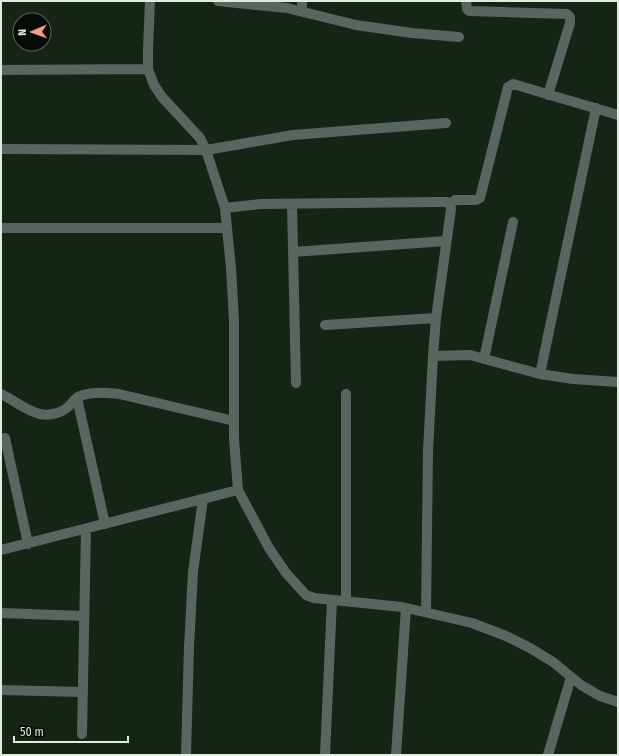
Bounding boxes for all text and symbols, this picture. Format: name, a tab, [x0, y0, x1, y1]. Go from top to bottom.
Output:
north arrow	[12, 12, 52, 52]
text: N	[16, 29, 29, 36]
scale bar	[14, 718, 128, 744]
text: 50 m	[20, 725, 44, 739]

